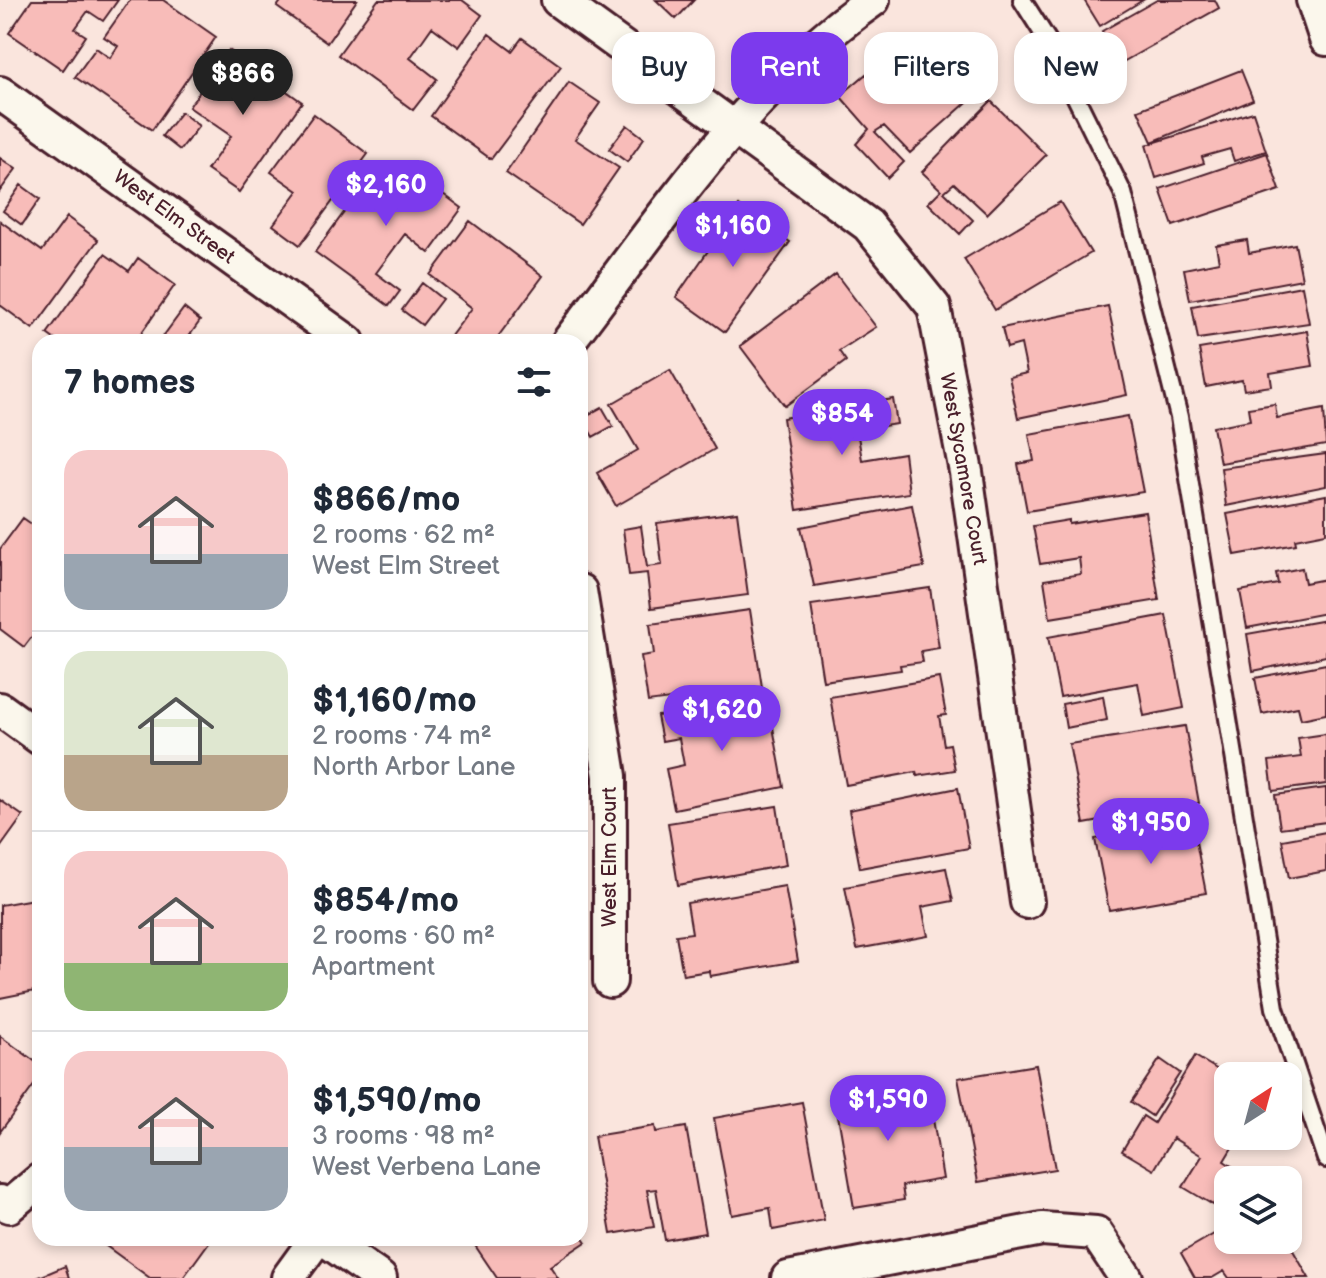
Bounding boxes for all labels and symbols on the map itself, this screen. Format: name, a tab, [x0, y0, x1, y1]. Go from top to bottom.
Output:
pin: $866	[196, 49, 290, 117]
pin: $2,160	[321, 160, 451, 228]
street label: West Elm Street	[108, 165, 240, 269]
pin: $1,160	[668, 201, 798, 269]
street label: West Sycamore Court	[934, 371, 992, 567]
pin: $854	[795, 389, 889, 457]
pin: $1,620	[657, 685, 787, 753]
street label: West Elm Court	[598, 787, 622, 927]
pin: $1,950	[1086, 798, 1216, 866]
north arrow	[1214, 1062, 1302, 1150]
pin: $1,590	[823, 1075, 953, 1143]

